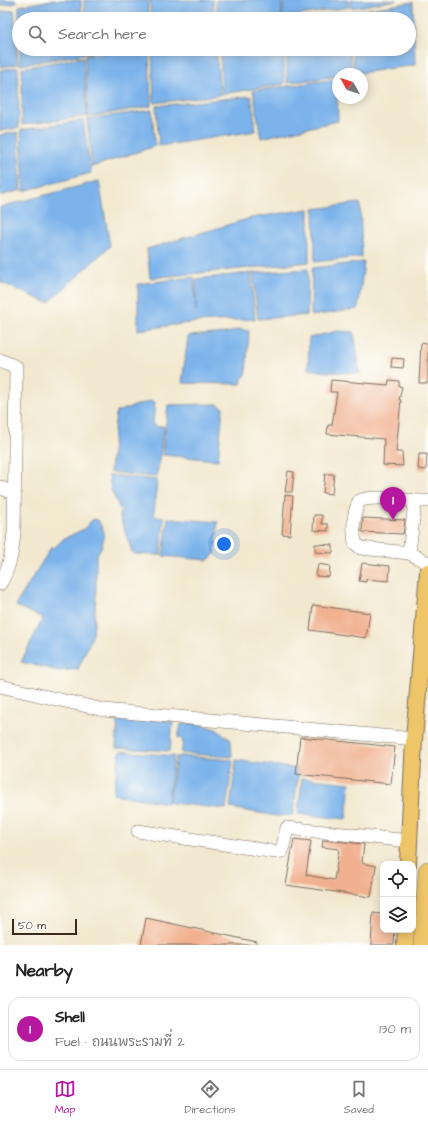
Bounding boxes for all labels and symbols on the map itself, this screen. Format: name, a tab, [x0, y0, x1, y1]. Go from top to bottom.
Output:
north arrow	[332, 68, 368, 104]
pin: 1	[380, 487, 406, 520]
your location	[214, 534, 234, 554]
scale bar	[12, 917, 77, 936]

